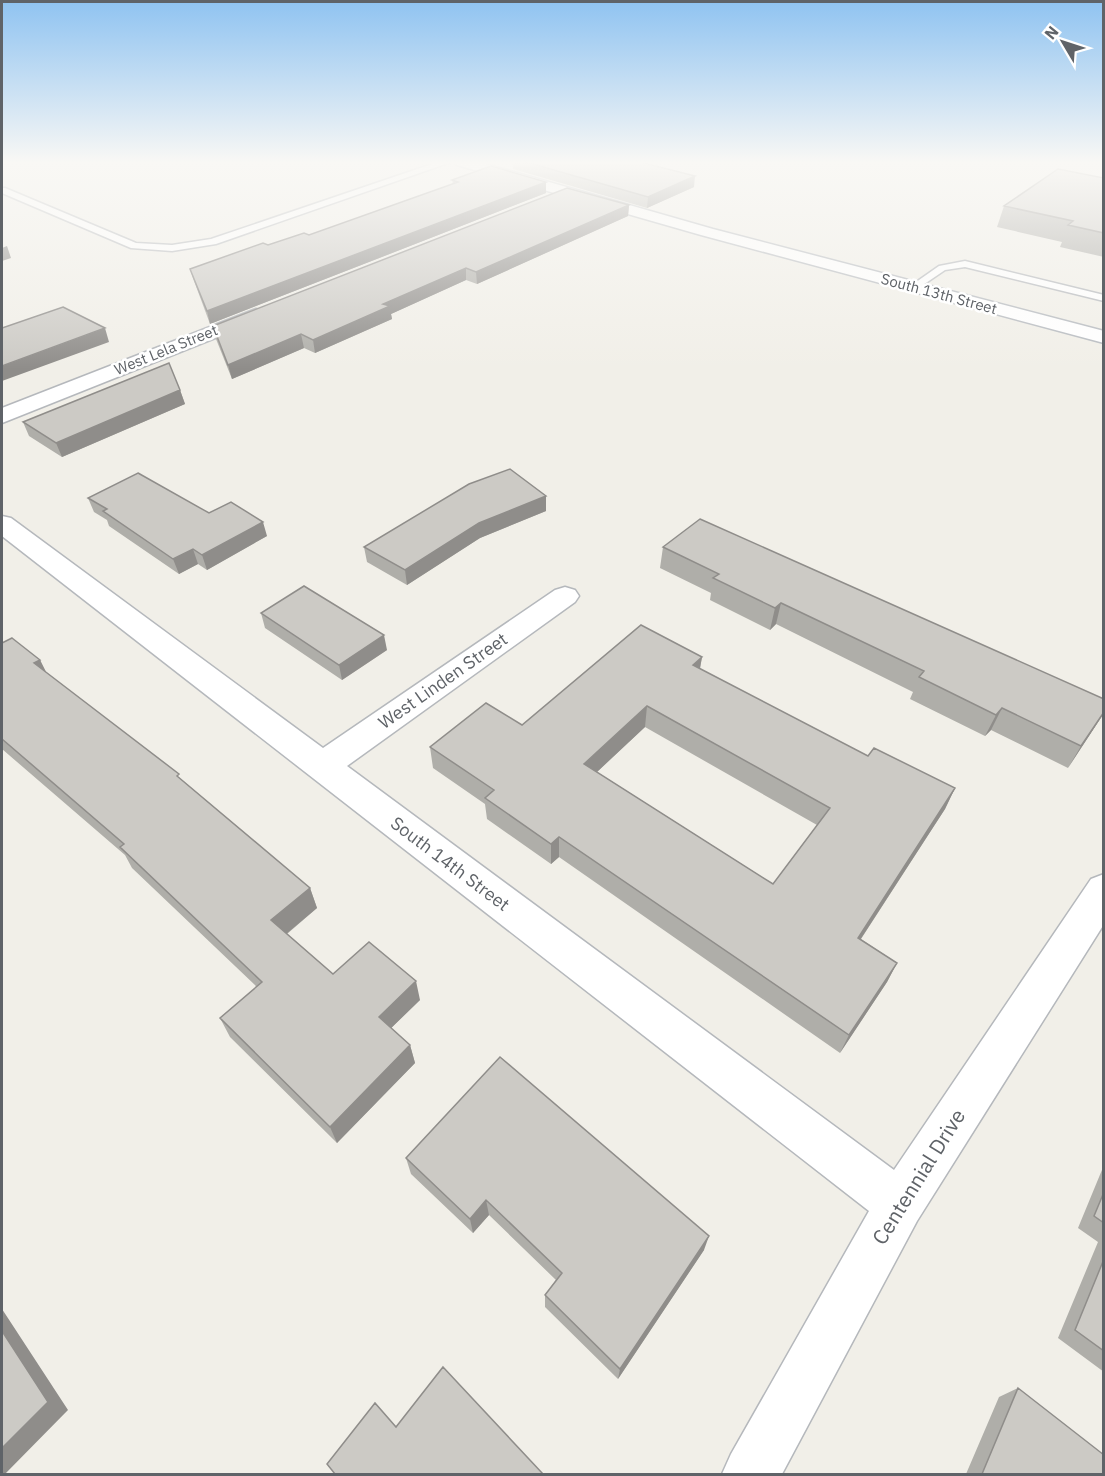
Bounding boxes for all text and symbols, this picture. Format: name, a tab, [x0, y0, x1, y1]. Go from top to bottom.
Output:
north arrow	[1033, 12, 1093, 72]
text: N	[1040, 22, 1063, 43]
street label: South 13th Street	[879, 269, 999, 318]
street label: West Lela Street	[111, 320, 220, 379]
street label: West Linden Street	[374, 627, 512, 734]
street label: South 14th Street	[386, 811, 514, 916]
street label: Centennial Drive	[865, 1103, 971, 1250]

